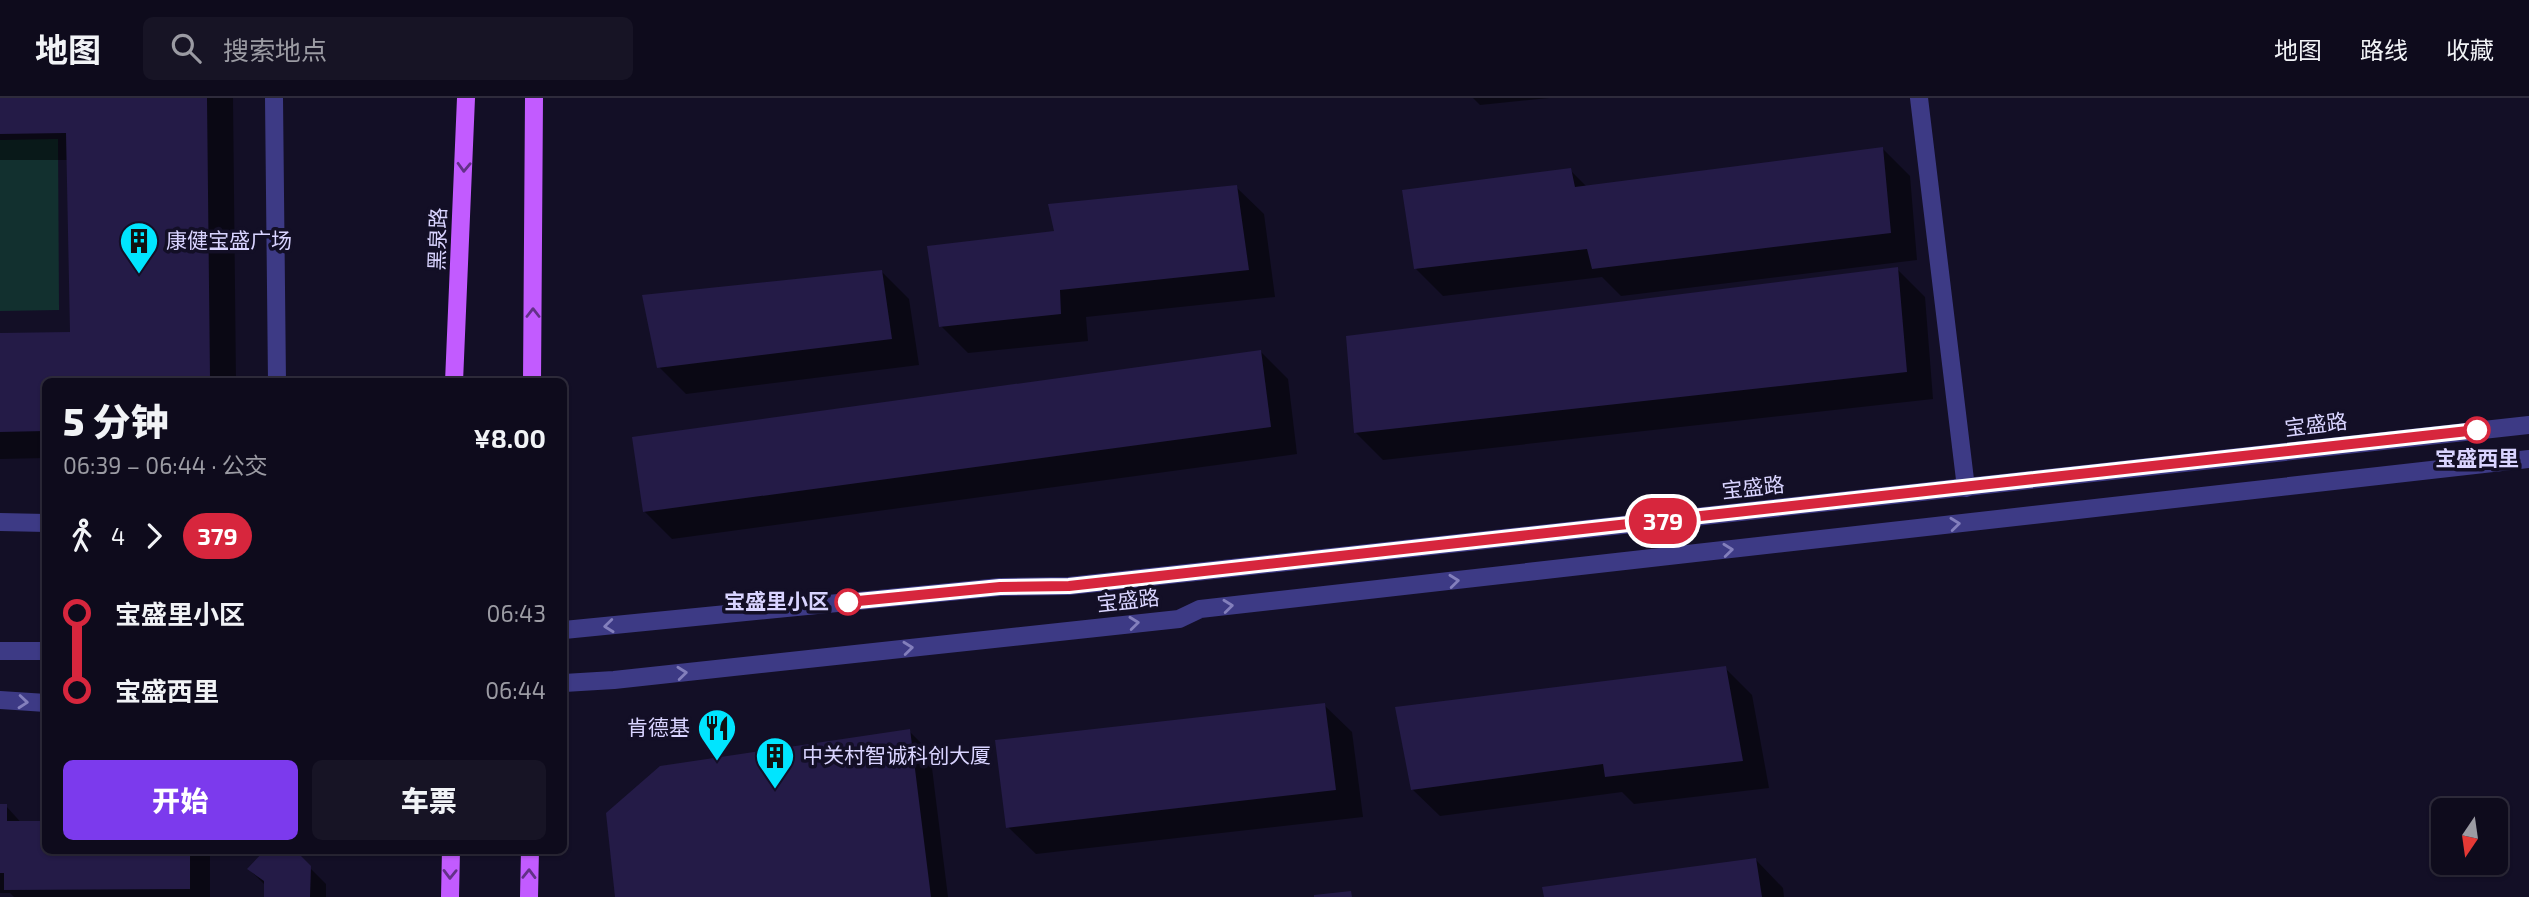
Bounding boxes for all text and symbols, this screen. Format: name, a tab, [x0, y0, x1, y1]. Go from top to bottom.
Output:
search box	[143, 17, 633, 80]
text: 地图	[35, 29, 101, 69]
icon: search	[167, 29, 205, 67]
text: 搜索地点	[223, 34, 327, 65]
text: 地图	[2274, 35, 2322, 64]
text: 路线	[2360, 35, 2408, 64]
text: 收藏	[2446, 35, 2494, 64]
one-way arrow	[456, 161, 471, 172]
street label: 黑泉路	[423, 207, 450, 271]
building icon: 康健宝盛广场	[118, 220, 160, 275]
place label: 康健宝盛广场	[166, 227, 292, 252]
one-way arrow	[525, 308, 541, 318]
text: 5 分钟	[63, 398, 168, 444]
street label: 宝盛路	[2283, 407, 2349, 440]
marker: 宝盛西里	[2464, 417, 2490, 443]
text: ¥8.00	[473, 422, 546, 453]
place label: 宝盛西里	[2435, 445, 2519, 470]
text: 06:39 – 06:44 · 公交	[63, 451, 268, 479]
street label: 宝盛路	[1720, 471, 1785, 502]
line badge: 379	[1623, 498, 1703, 544]
text: 379	[1643, 506, 1683, 535]
icon: walk	[63, 517, 101, 555]
icon: forward	[135, 517, 173, 555]
one-way arrow	[1949, 517, 1960, 532]
text: 379	[197, 521, 238, 550]
text: 4	[111, 522, 125, 550]
one-way arrow	[1723, 542, 1734, 557]
one-way arrow	[1449, 574, 1460, 589]
street label: 宝盛路	[1095, 584, 1160, 615]
place label: 宝盛里小区	[724, 588, 829, 613]
marker: 宝盛里小区	[835, 589, 861, 615]
text: 宝盛里小区	[115, 598, 245, 629]
one-way arrow	[1222, 598, 1233, 613]
text: 06:43	[487, 599, 546, 627]
one-way arrow	[1128, 616, 1140, 631]
one-way arrow	[603, 618, 615, 633]
one-way arrow	[903, 641, 914, 656]
one-way arrow	[677, 666, 688, 681]
text: 宝盛西里	[115, 675, 219, 706]
text: 06:44	[485, 676, 546, 704]
one-way arrow	[18, 694, 29, 709]
restaurant icon: 肯德基	[696, 707, 738, 762]
place label: 肯德基	[627, 714, 690, 739]
building icon: 中关村智诚科创大厦	[754, 735, 796, 790]
place label: 中关村智诚科创大厦	[802, 742, 991, 767]
button: 开始	[63, 760, 298, 840]
button: 车票	[312, 760, 546, 840]
north arrow	[2431, 798, 2508, 875]
map controls	[2431, 798, 2508, 875]
one-way arrow	[522, 868, 537, 879]
one-way arrow	[443, 869, 458, 880]

